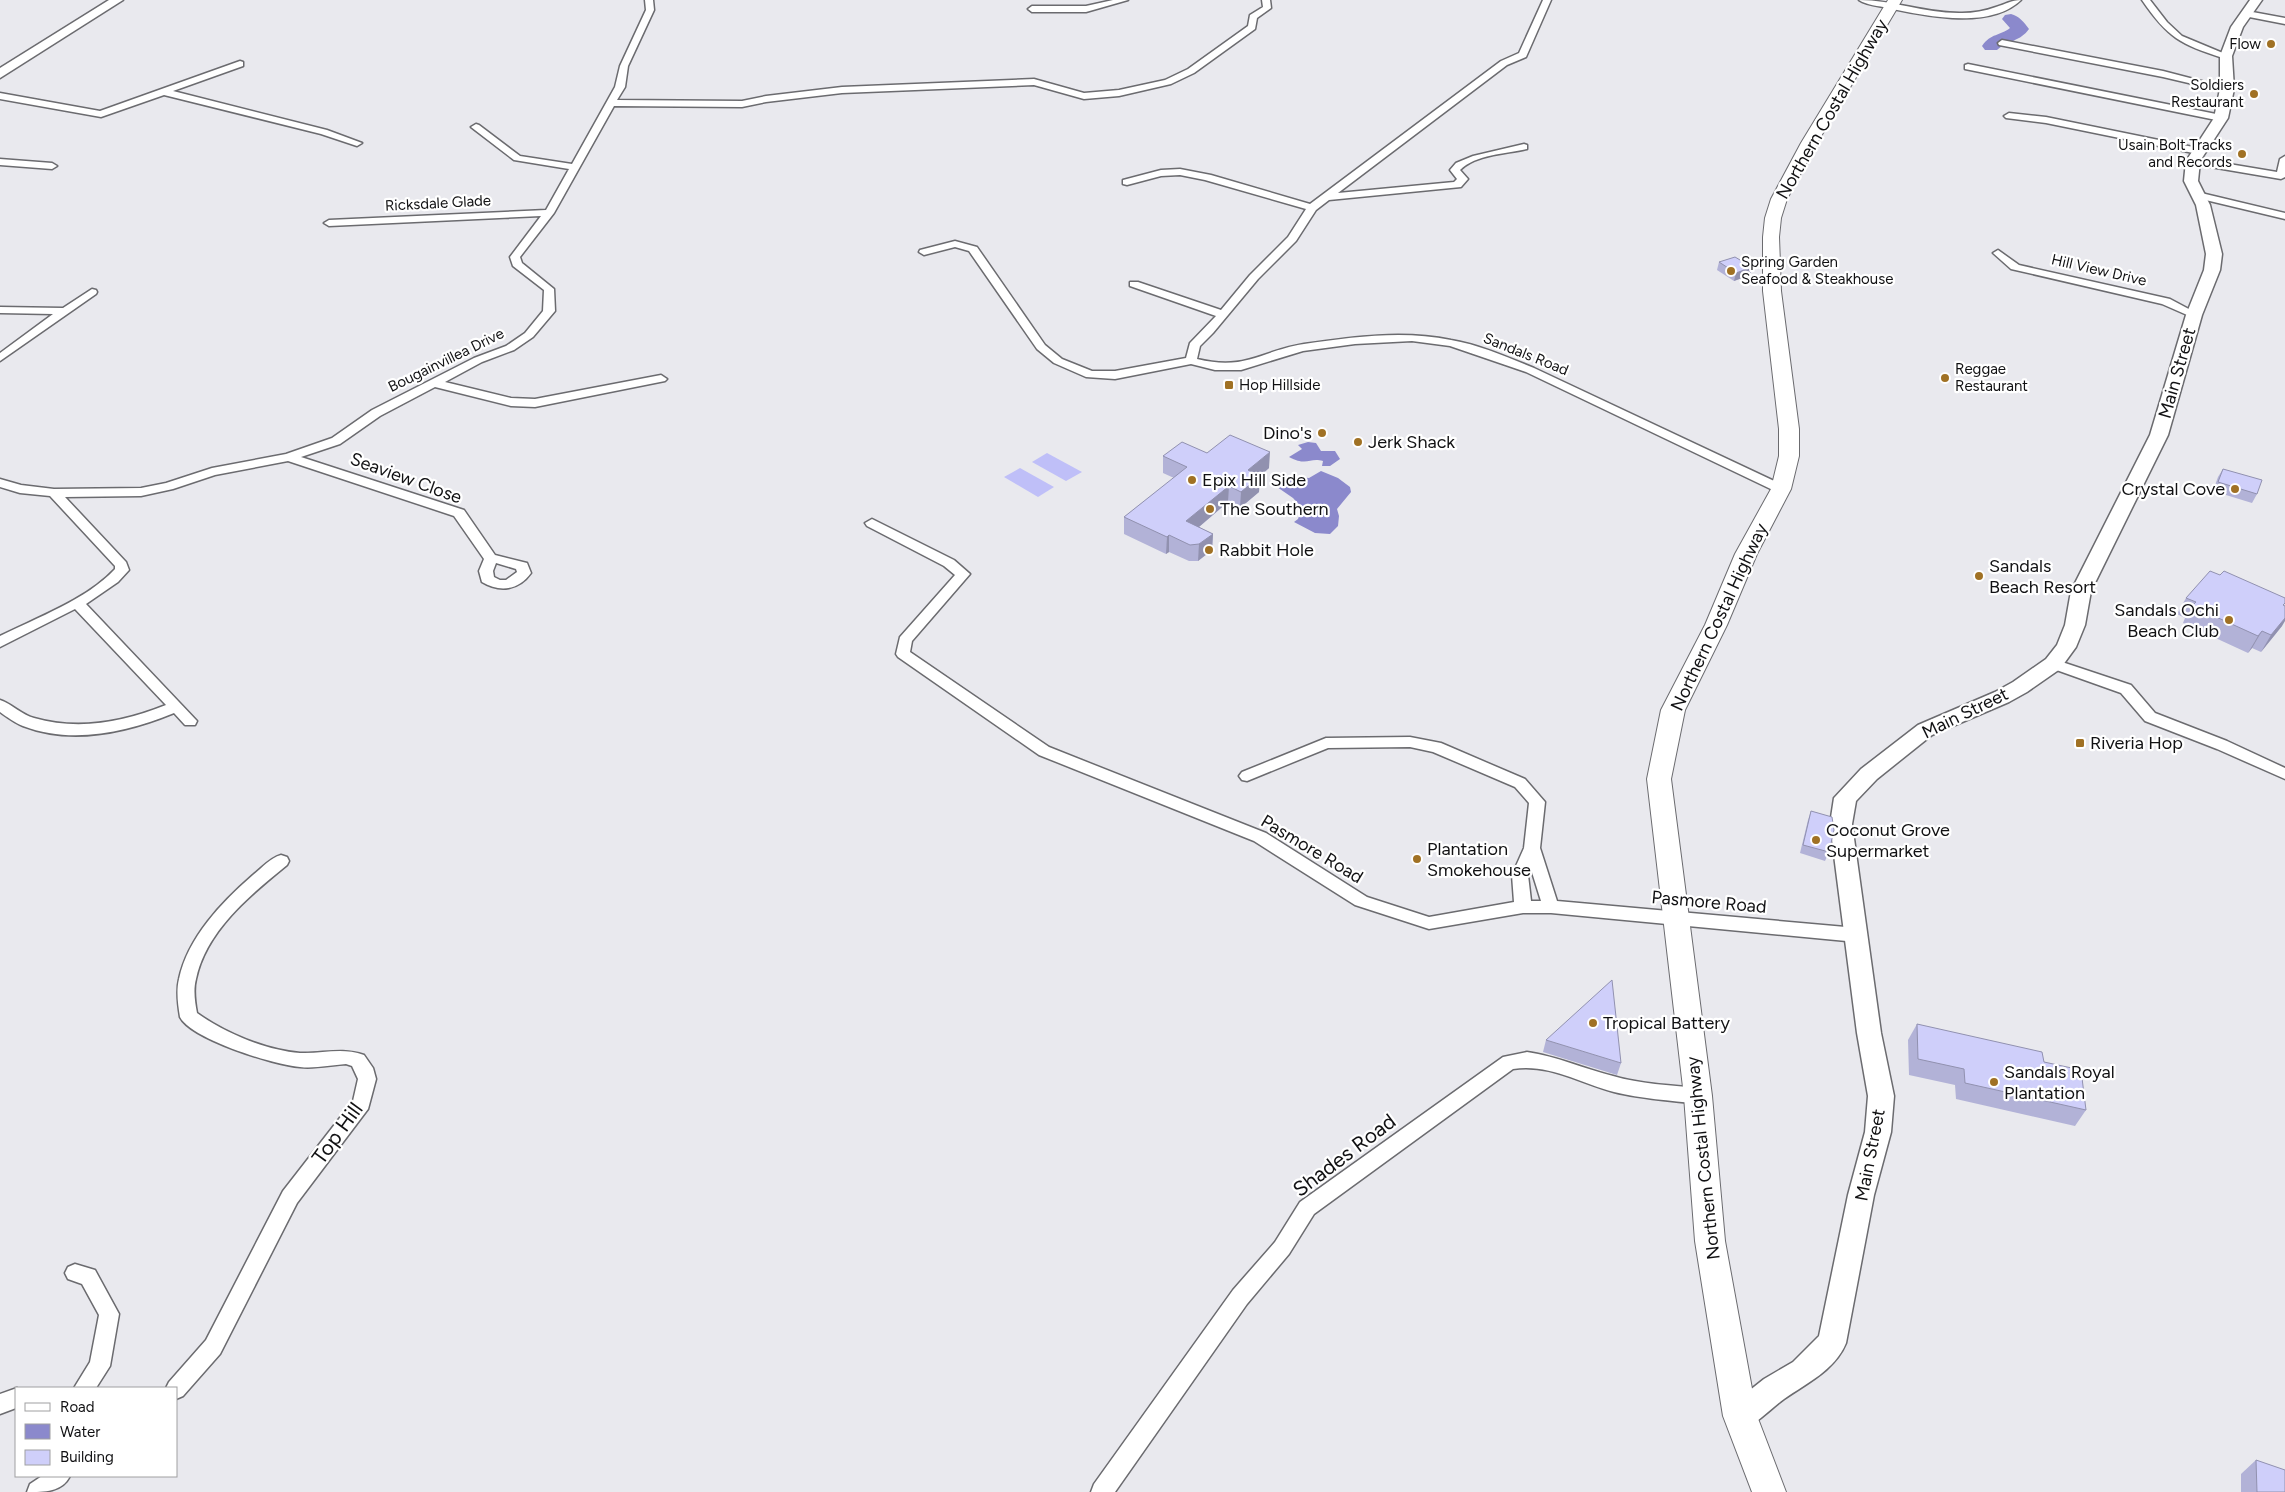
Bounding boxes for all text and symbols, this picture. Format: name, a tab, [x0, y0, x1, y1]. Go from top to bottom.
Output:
street label: Northern Costal Highway	[1771, 15, 1893, 203]
place label: Flow	[2229, 35, 2261, 53]
marker: Flow	[2265, 38, 2277, 50]
place label: Soldiers Restaurant	[2171, 76, 2244, 111]
marker: Soldiers Restaurant	[2248, 88, 2260, 100]
place label: Usain Bolt Tracks and Records	[2118, 136, 2232, 171]
marker: Usain Bolt Tracks and Records	[2236, 148, 2248, 160]
street label: Ricksdale Glade	[384, 191, 492, 215]
street label: Hill View Drive	[2050, 250, 2148, 290]
place label: Spring Garden Seafood & Steakhouse	[1741, 253, 1893, 288]
marker: Spring Garden Seafood & Steakhouse	[1725, 265, 1737, 277]
street label: Bougainvillea Drive	[385, 324, 507, 396]
street label: Main Street	[2154, 325, 2201, 421]
street label: Sandals Road	[1481, 329, 1571, 379]
place label: Reggae Restaurant	[1955, 360, 2028, 395]
marker: Reggae Restaurant	[1939, 372, 1951, 384]
place label: Hop Hillside	[1239, 376, 1320, 394]
marker: Hop Hillside	[1223, 379, 1235, 391]
place label: Dino's	[1263, 422, 1312, 444]
marker: Dino's	[1316, 427, 1328, 439]
place label: Jerk Shack	[1368, 431, 1455, 453]
marker: Jerk Shack	[1352, 436, 1364, 448]
street label: Seaview Close	[347, 448, 465, 508]
place label: Epix Hill Side	[1202, 469, 1306, 491]
marker: Epix Hill Side	[1186, 474, 1198, 486]
place label: Crystal Cove	[2122, 478, 2225, 500]
marker: Crystal Cove	[2229, 483, 2241, 495]
place label: The Southern	[1220, 498, 1329, 520]
marker: The Southern	[1204, 503, 1216, 515]
street label: Northern Costal Highway	[1666, 519, 1772, 714]
place label: Rabbit Hole	[1219, 539, 1314, 561]
marker: Rabbit Hole	[1203, 544, 1215, 556]
place label: Sandals Beach Resort	[1989, 555, 2096, 598]
marker: Sandals Beach Resort	[1973, 570, 1985, 582]
place label: Sandals Ochi Beach Club	[2114, 599, 2219, 642]
marker: Sandals Ochi Beach Club	[2223, 614, 2235, 626]
street label: Main Street	[1918, 683, 2012, 743]
place label: Riveria Hop	[2090, 732, 2183, 754]
marker: Riveria Hop	[2074, 737, 2086, 749]
street label: Pasmore Road	[1257, 810, 1367, 888]
place label: Coconut Grove Supermarket	[1826, 819, 1950, 862]
marker: Coconut Grove Supermarket	[1810, 834, 1822, 846]
place label: Plantation Smokehouse	[1427, 838, 1531, 881]
marker: Plantation Smokehouse	[1411, 853, 1423, 865]
street label: Pasmore Road	[1651, 886, 1767, 918]
place label: Tropical Battery	[1603, 1012, 1730, 1034]
marker: Tropical Battery	[1587, 1017, 1599, 1029]
street label: Northern Costal Highway	[1681, 1055, 1725, 1261]
place label: Sandals Royal Plantation	[2004, 1061, 2115, 1104]
marker: Sandals Royal Plantation	[1988, 1076, 2000, 1088]
street label: Top Hill	[306, 1097, 368, 1169]
street label: Main Street	[1850, 1107, 1890, 1203]
street label: Shades Road	[1288, 1108, 1400, 1202]
legend	[15, 1387, 178, 1477]
text: Road	[60, 1398, 95, 1416]
text: Water	[60, 1423, 100, 1441]
text: Building	[60, 1448, 114, 1466]

